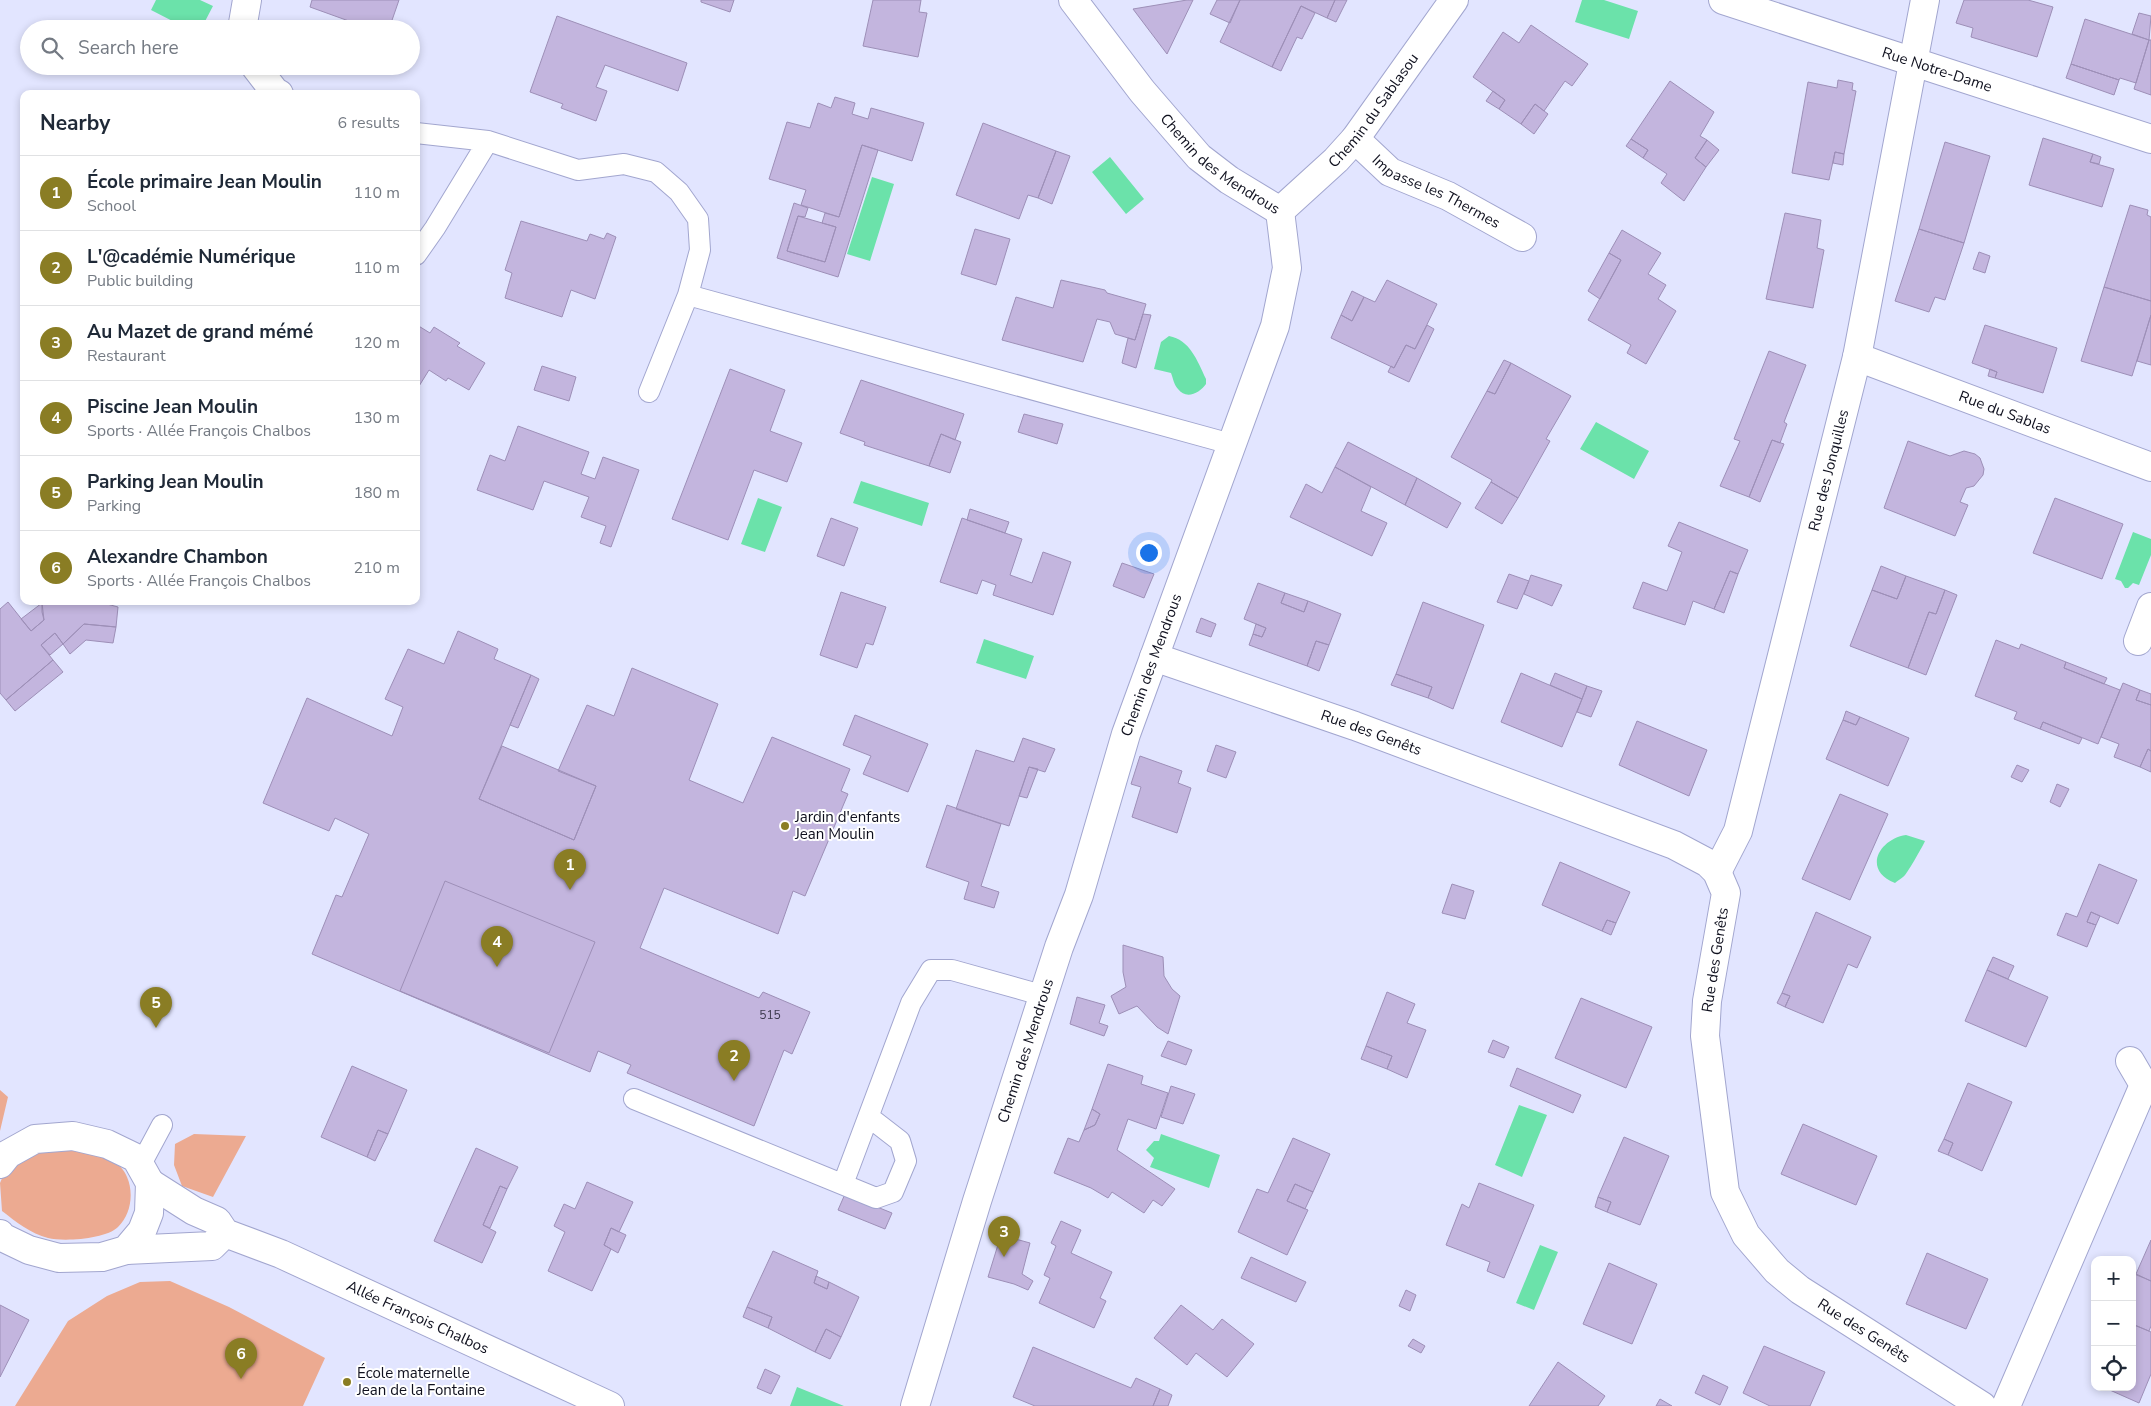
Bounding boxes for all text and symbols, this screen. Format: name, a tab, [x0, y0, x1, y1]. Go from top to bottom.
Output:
search box	[20, 20, 420, 75]
icon: search	[38, 34, 66, 62]
text: Search here	[78, 35, 179, 61]
street label: Rue Notre-Dame	[1879, 42, 1995, 97]
street label: Chemin du Sablasou	[1324, 49, 1423, 172]
text: Nearby	[40, 109, 110, 137]
street label: Chemin des Mendrous	[1156, 109, 1284, 219]
text: 6 results	[338, 112, 400, 134]
street label: Impasse les Thermes	[1368, 150, 1504, 233]
text: École primaire Jean Moulin	[87, 169, 322, 195]
text: 1	[51, 182, 61, 204]
text: 110 m	[353, 182, 400, 204]
text: School	[87, 195, 136, 217]
text: L'@cadémie Numérique	[87, 244, 295, 270]
text: 2	[51, 257, 61, 279]
text: 110 m	[353, 257, 400, 279]
text: Public building	[87, 270, 193, 292]
text: Au Mazet de grand mémé	[87, 319, 313, 345]
text: 3	[51, 332, 61, 354]
text: 120 m	[353, 332, 400, 354]
text: Restaurant	[87, 345, 166, 367]
street label: Rue du Sablas	[1956, 386, 2054, 439]
text: Piscine Jean Moulin	[87, 394, 258, 420]
text: 4	[51, 407, 61, 429]
text: 130 m	[353, 407, 400, 429]
street label: Rue des Jonquilles	[1804, 407, 1853, 533]
text: Sports · Allée François Chalbos	[87, 420, 311, 442]
text: Parking Jean Moulin	[87, 469, 264, 495]
text: 5	[51, 482, 61, 504]
text: 180 m	[353, 482, 400, 504]
text: Parking	[87, 495, 141, 517]
your location	[1136, 540, 1162, 566]
text: Alexandre Chambon	[87, 544, 268, 570]
text: 6	[51, 557, 61, 579]
text: 210 m	[353, 557, 400, 579]
text: Sports · Allée François Chalbos	[87, 570, 311, 592]
street label: Chemin des Mendrous	[1116, 591, 1186, 739]
street label: Rue des Genêts	[1318, 705, 1425, 760]
place label: Jardin d'enfants Jean Moulin	[794, 807, 900, 844]
marker: Jardin d'enfants Jean Moulin	[779, 820, 791, 832]
pin: 1	[554, 849, 586, 890]
street label: Rue des Genêts	[1697, 906, 1733, 1014]
pin: 4	[481, 926, 513, 967]
street label: Chemin des Mendrous	[993, 976, 1058, 1125]
pin: 5	[140, 987, 172, 1028]
house number: 515	[759, 1007, 781, 1023]
pin: 2	[718, 1040, 750, 1081]
pin: 3	[988, 1216, 1020, 1257]
map controls	[2091, 1256, 2136, 1391]
button: +	[2091, 1256, 2136, 1301]
street label: Allée François Chalbos	[343, 1276, 492, 1359]
street label: Rue des Genêts	[1814, 1294, 1914, 1368]
button: −	[2091, 1301, 2136, 1346]
pin: 6	[225, 1338, 257, 1379]
button: locate	[2091, 1346, 2136, 1391]
place label: École maternelle Jean de la Fontaine	[356, 1363, 485, 1400]
marker: École maternelle Jean de la Fontaine	[341, 1376, 353, 1388]

